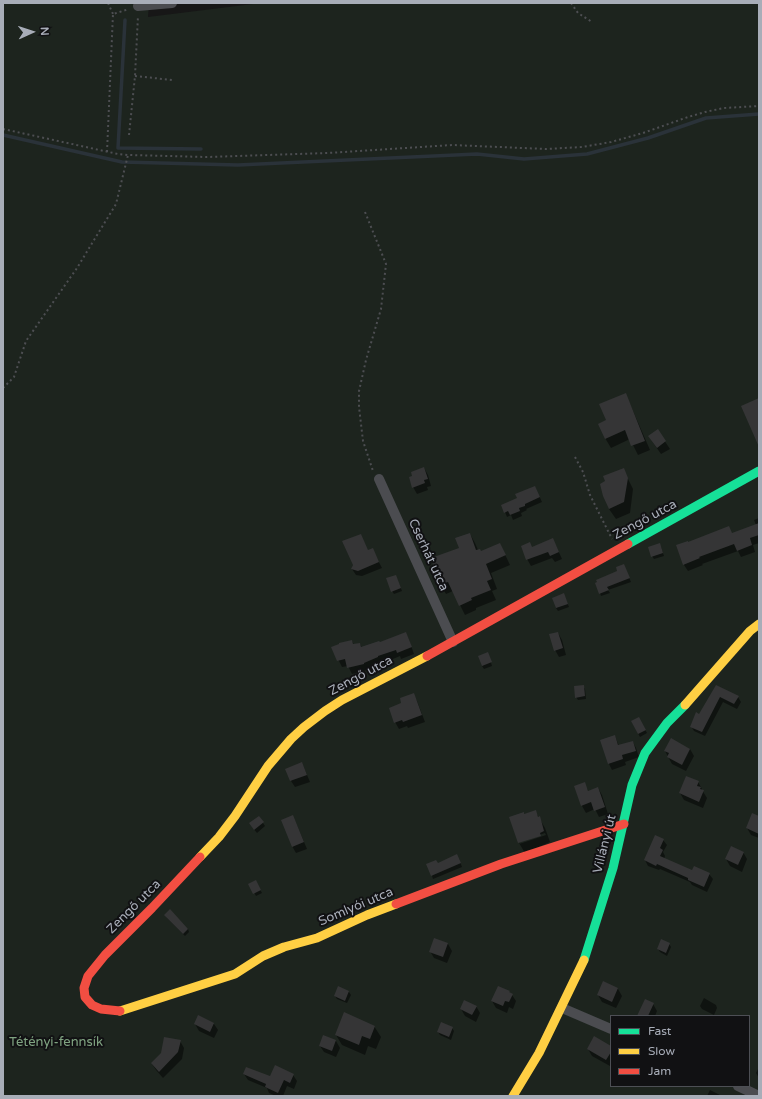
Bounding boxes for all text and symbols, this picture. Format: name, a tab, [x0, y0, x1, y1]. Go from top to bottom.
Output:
north arrow	[12, 12, 52, 52]
text: N	[38, 27, 51, 36]
street label: Zengő utca	[610, 497, 680, 543]
street label: Cserhát utca	[404, 516, 452, 594]
street label: Zengő utca	[326, 653, 396, 699]
street label: Villányi út	[590, 813, 620, 875]
street label: Zengő utca	[104, 877, 164, 937]
street label: Somlyói utca	[316, 884, 396, 930]
legend	[610, 1015, 750, 1087]
text: Fast	[648, 1024, 671, 1038]
park label: Tétényi-fennsík	[9, 1035, 103, 1051]
text: Slow	[648, 1044, 675, 1058]
text: Jam	[648, 1064, 671, 1078]

